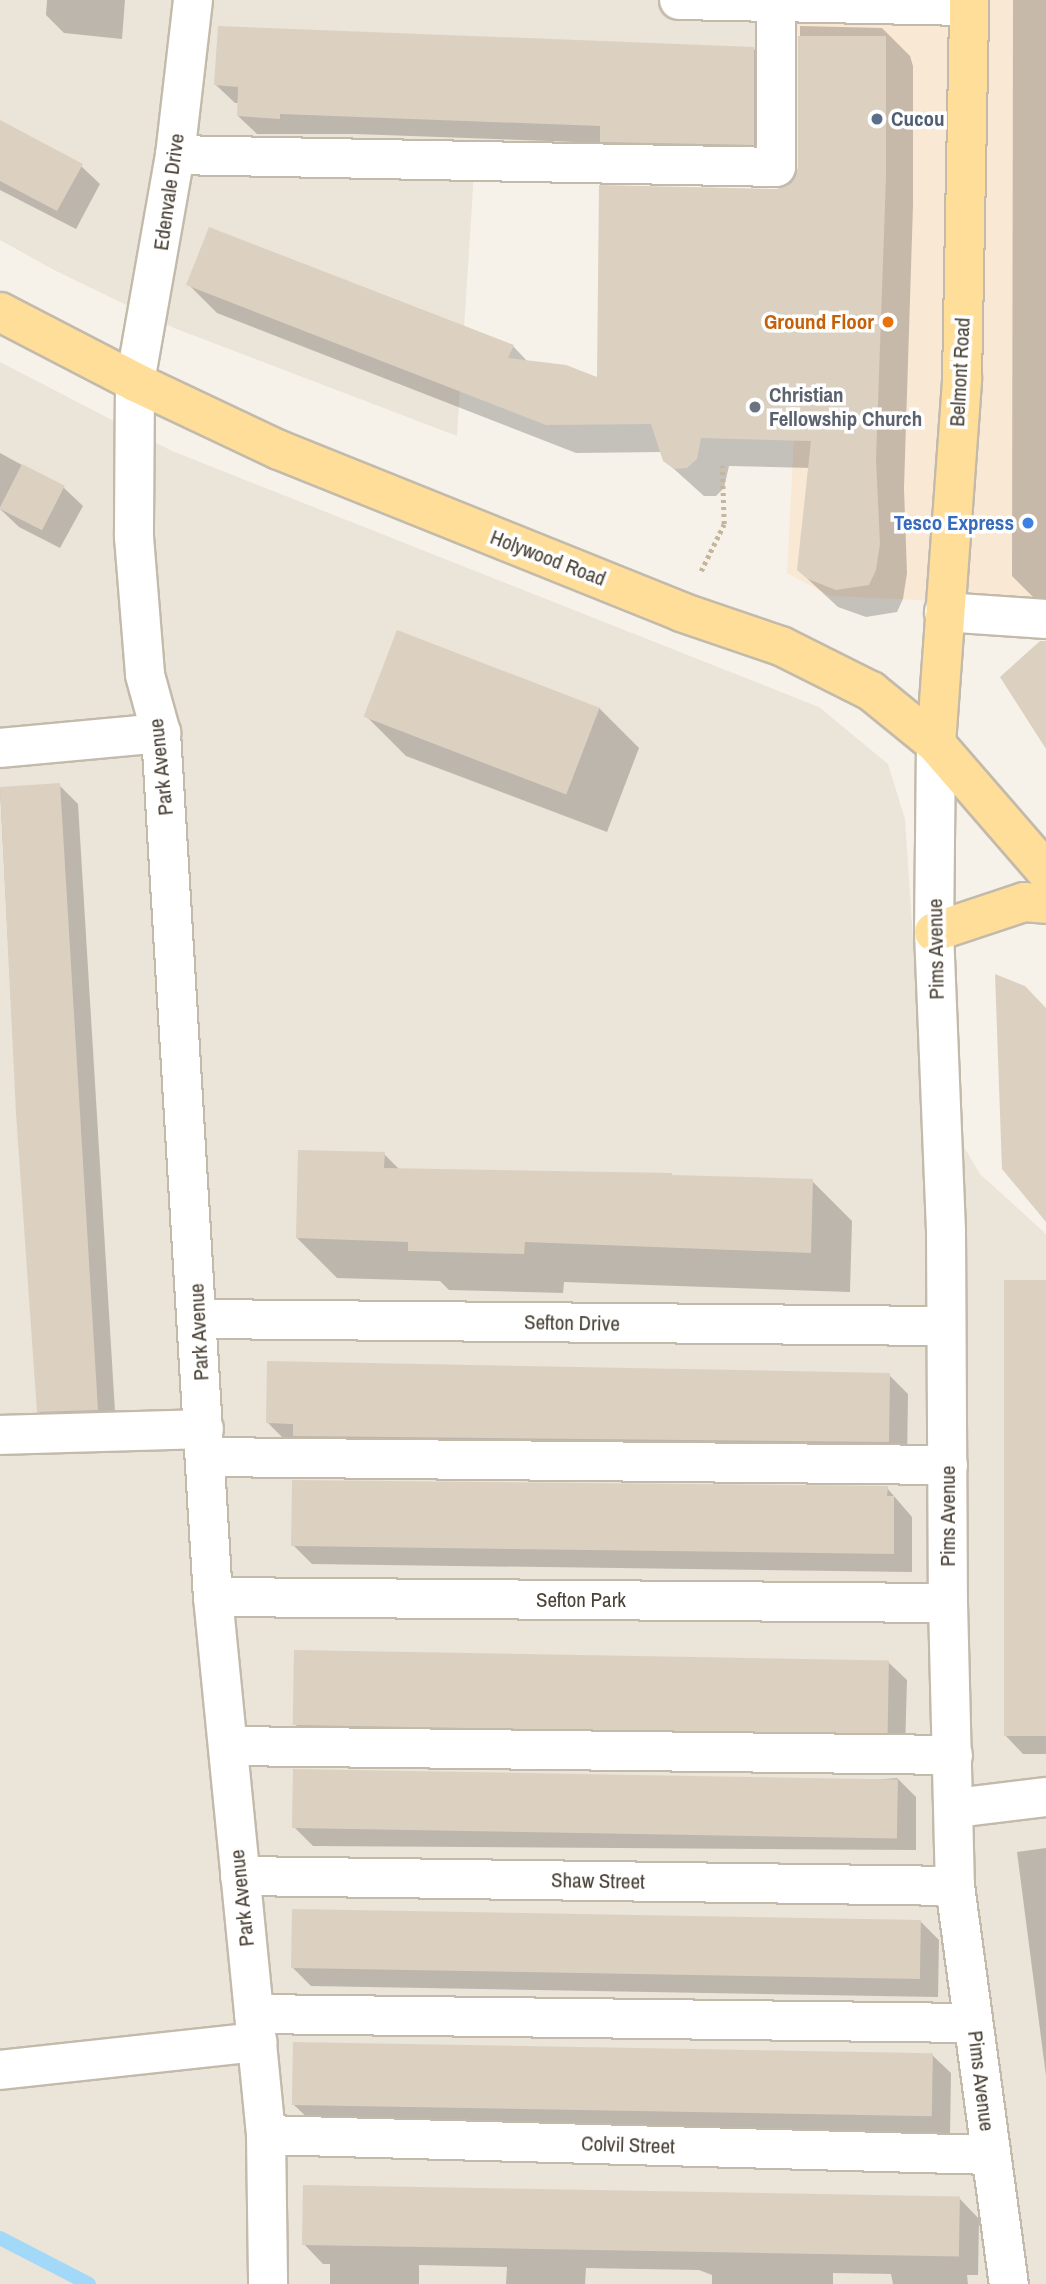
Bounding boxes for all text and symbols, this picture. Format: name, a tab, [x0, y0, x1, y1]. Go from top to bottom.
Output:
place label: Cucou	[891, 106, 945, 132]
marker: Cucou	[869, 111, 885, 127]
street label: Edenvale Drive	[148, 132, 190, 252]
place label: Ground Floor	[764, 309, 874, 335]
marker: Ground Floor	[880, 314, 896, 330]
street label: Belmont Road	[945, 317, 975, 427]
place label: Christian Fellowship Church	[769, 382, 922, 432]
marker: Christian Fellowship Church	[747, 399, 763, 415]
place label: Tesco Express	[894, 510, 1014, 536]
marker: Tesco Express	[1020, 515, 1036, 531]
street label: Holywood Road	[487, 524, 609, 592]
street label: Park Avenue	[143, 717, 179, 817]
street label: Pims Avenue	[923, 898, 949, 1000]
street label: Park Avenue	[184, 1282, 214, 1382]
street label: Sefton Drive	[524, 1310, 620, 1336]
street label: Pims Avenue	[935, 1465, 961, 1567]
street label: Sefton Park	[536, 1587, 626, 1613]
street label: Park Avenue	[224, 1848, 260, 1948]
street label: Shaw Street	[551, 1868, 645, 1894]
street label: Pims Avenue	[962, 2029, 1000, 2133]
street label: Colvil Street	[581, 2131, 675, 2159]

